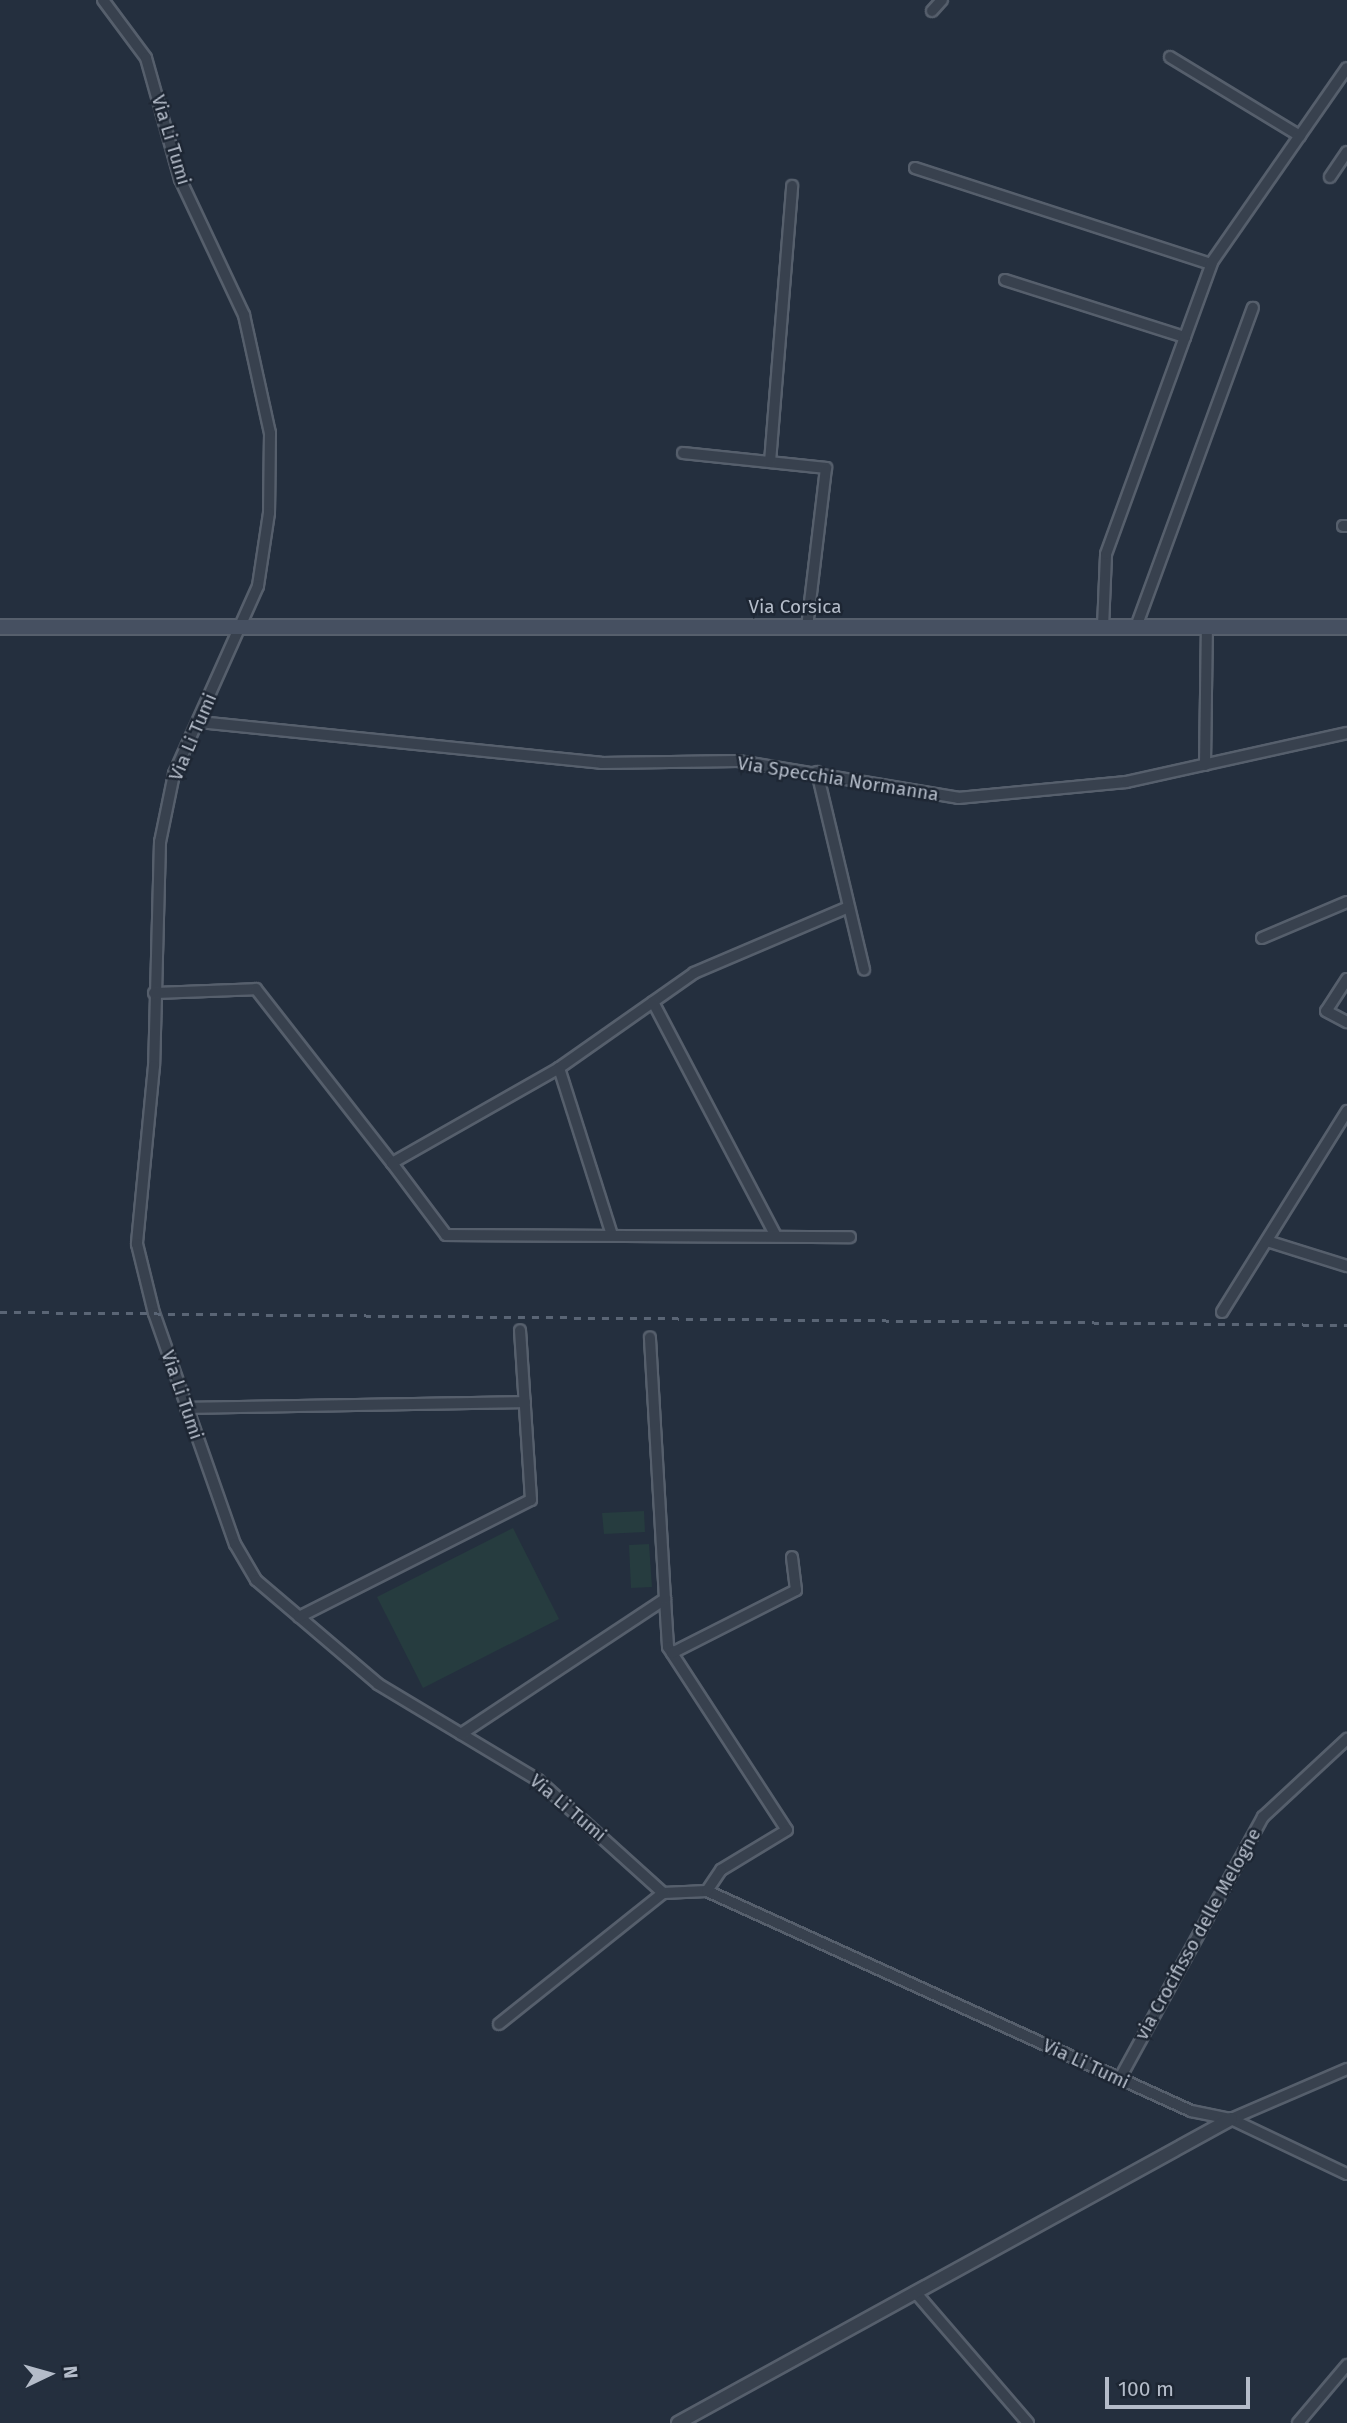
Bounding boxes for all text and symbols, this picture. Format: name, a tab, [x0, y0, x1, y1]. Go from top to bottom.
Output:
street label: Via Li Tumi	[147, 92, 195, 188]
street label: Via Corsica	[748, 596, 842, 618]
street label: Via Li Tumi	[164, 690, 222, 784]
street label: Via Specchia Normanna	[736, 752, 940, 806]
street label: Via Li Tumi	[156, 1347, 208, 1443]
street label: Via Li Tumi	[525, 1769, 611, 1847]
street label: via Crocifisso delle Melogne	[1130, 1824, 1266, 2044]
street label: Via Li Tumi	[1039, 2034, 1133, 2094]
north arrow	[14, 2339, 84, 2409]
scale bar	[1109, 2364, 1254, 2408]
text: N	[58, 2365, 82, 2379]
text: 100 m	[1118, 2376, 1174, 2402]

